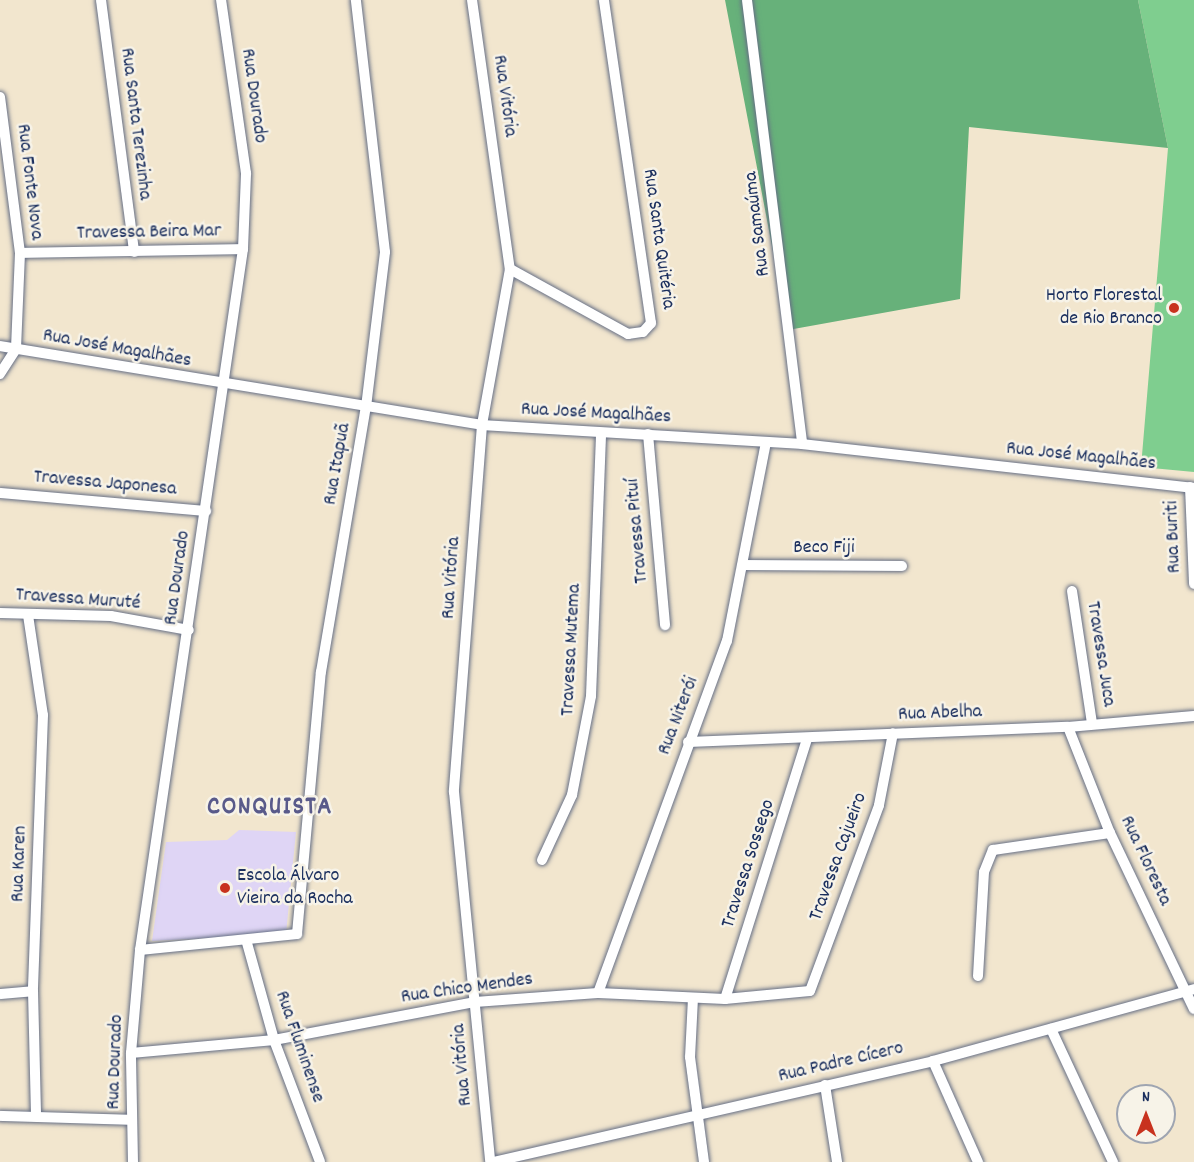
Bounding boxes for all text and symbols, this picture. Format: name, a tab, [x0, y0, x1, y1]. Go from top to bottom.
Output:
street label: Rua Santa Terezinha	[114, 47, 156, 201]
street label: Rua Dourado	[234, 47, 272, 145]
street label: Rua Vitória	[486, 54, 522, 138]
street label: Rua Fonte Nova	[10, 123, 48, 241]
street label: Rua Santa Quitéria	[636, 167, 680, 311]
street label: Rua Samaúma	[740, 170, 776, 278]
street label: Travessa Beira Mar	[77, 220, 221, 246]
place label: Horto Florestal de Rio Branco	[1046, 284, 1162, 331]
marker: Horto Florestal de Rio Branco	[1167, 301, 1181, 315]
street label: Rua José Magalhães	[41, 324, 193, 374]
street label: Rua José Magalhães	[520, 398, 672, 430]
street label: Rua Itapuã	[319, 421, 357, 507]
street label: Rua José Magalhães	[1005, 437, 1157, 477]
street label: Travessa Japonesa	[33, 466, 177, 502]
street label: Travessa Pituí	[621, 478, 655, 584]
street label: Rua Buriti	[1161, 500, 1187, 574]
street label: Rua Dourado	[159, 529, 197, 627]
street label: Rua Vitória	[437, 536, 467, 620]
street label: Beco Fiji	[793, 536, 855, 560]
street label: Travessa Mutema	[557, 583, 587, 717]
street label: Travessa Muruté	[15, 584, 141, 616]
street label: Travessa Juca	[1080, 600, 1120, 708]
street label: Rua Niterói	[653, 673, 705, 759]
street label: Rua Abelha	[898, 701, 982, 727]
street label: Travessa Cajueiro	[805, 790, 873, 924]
district label: CONQUISTA	[207, 792, 333, 824]
street label: Travessa Sossego	[717, 797, 781, 931]
street label: Rua Floresta	[1114, 812, 1176, 910]
street label: Rua Karen	[7, 825, 33, 903]
place label: Escola Álvaro Vieira da Rocha	[237, 864, 353, 911]
marker: Escola Álvaro Vieira da Rocha	[218, 881, 232, 895]
street label: Rua Chico Mendes	[400, 968, 534, 1010]
street label: Rua Fluminense	[269, 988, 329, 1106]
street label: Rua Dourado	[102, 1014, 130, 1110]
street label: Rua Vitória	[447, 1023, 479, 1107]
street label: Rua Padre Cícero	[776, 1037, 906, 1089]
north arrow	[1116, 1084, 1176, 1144]
text: N	[1142, 1086, 1150, 1109]

